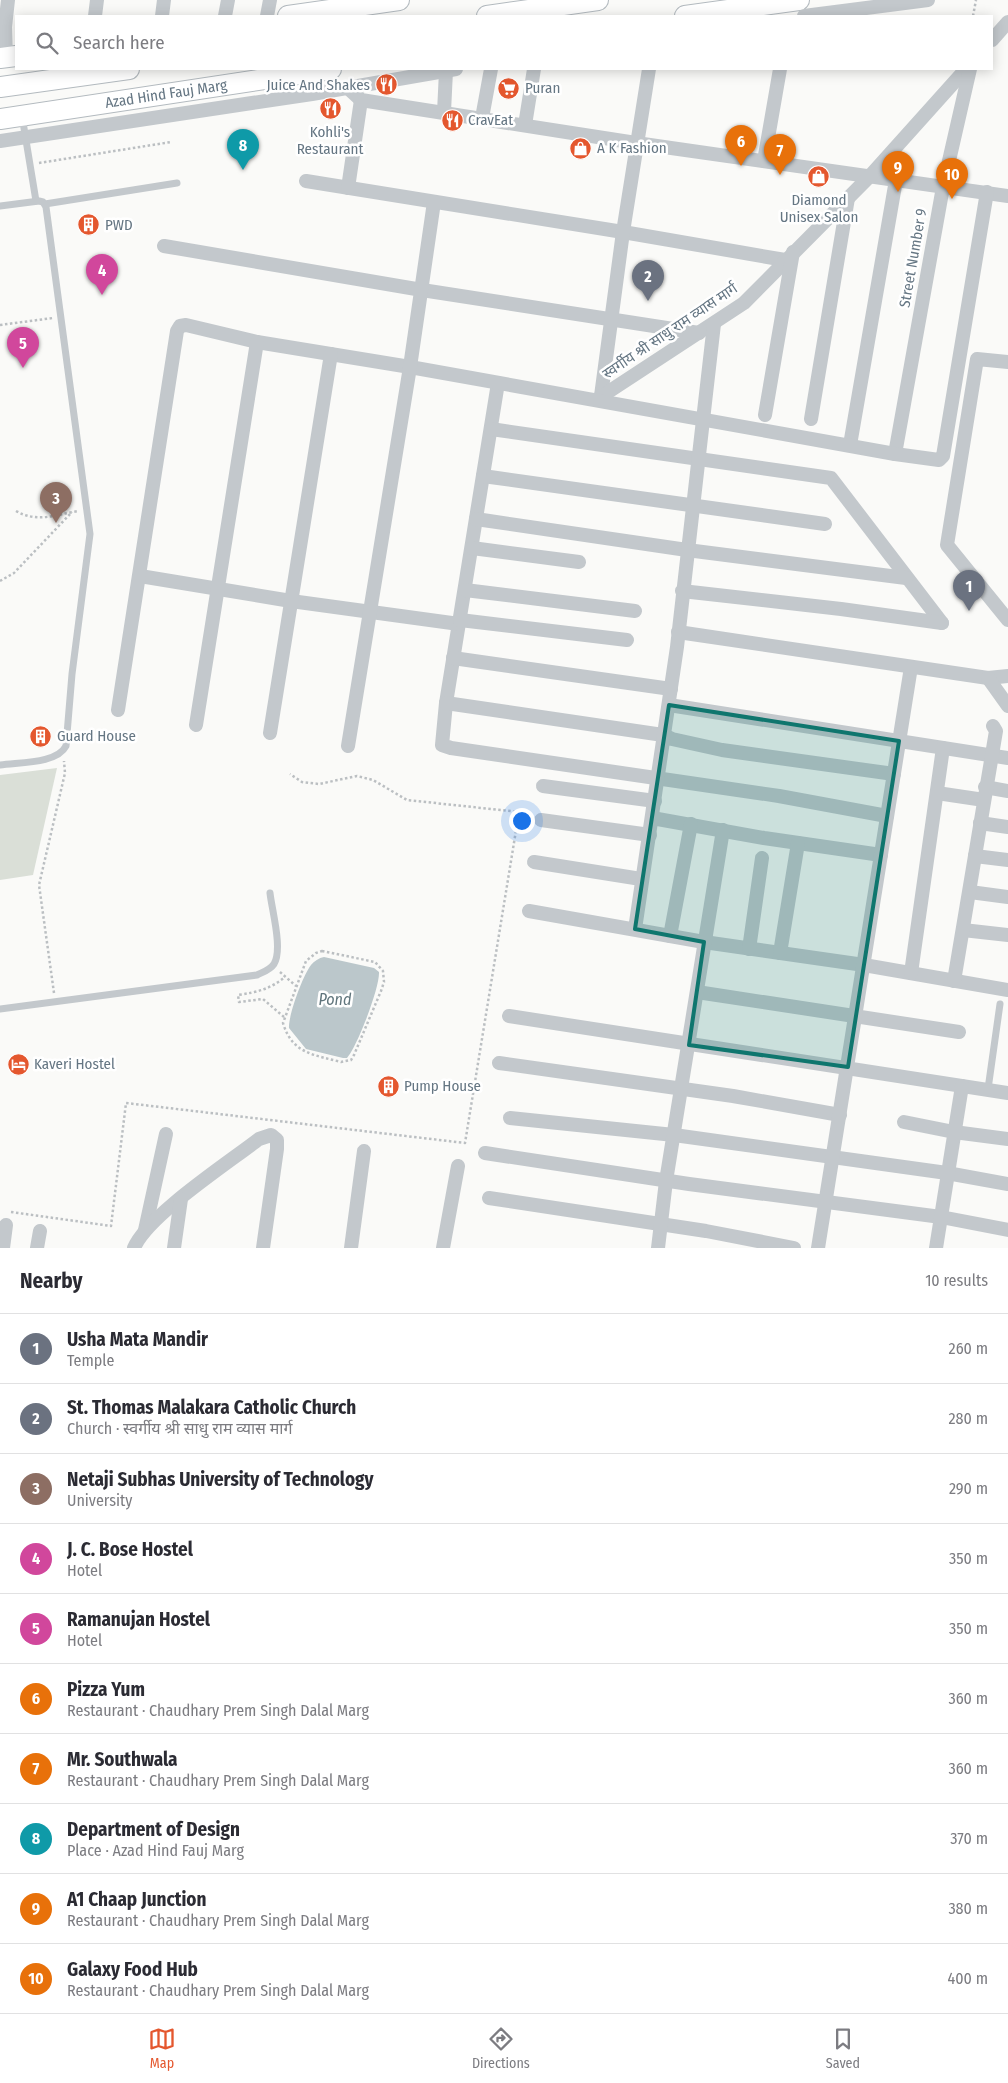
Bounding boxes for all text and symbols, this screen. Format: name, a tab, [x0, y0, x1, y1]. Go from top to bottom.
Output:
search box	[15, 15, 993, 70]
icon: search	[33, 29, 61, 57]
text: Search here	[73, 31, 165, 54]
restaurant icon: Juice And Shakes	[374, 73, 398, 97]
street label: Azad Hind Fauj Marg	[104, 76, 228, 112]
place label: Juice And Shakes	[266, 76, 370, 94]
supermarket icon: Puran	[497, 76, 521, 100]
place label: Puran	[525, 79, 560, 97]
restaurant icon: Kohli's Restaurant	[318, 97, 342, 121]
restaurant icon: CravEat	[440, 108, 464, 132]
place label: CravEat	[468, 111, 513, 129]
place label: Kohli's Restaurant	[297, 123, 363, 158]
pin: 6	[725, 125, 757, 166]
pin: 8	[227, 129, 259, 170]
pin: 7	[764, 134, 796, 175]
shop icon: A K Fashion	[569, 136, 593, 160]
place label: A K Fashion	[597, 139, 667, 157]
pin: 9	[882, 151, 914, 192]
pin: 10	[936, 158, 968, 199]
shop icon: Diamond Unisex Salon	[807, 165, 831, 189]
place label: Diamond Unisex Salon	[780, 191, 858, 226]
street label: Street Number 9	[895, 207, 931, 309]
building icon: PWD	[77, 213, 101, 237]
place label: PWD	[105, 216, 133, 234]
pin: 4	[86, 254, 118, 295]
pin: 2	[632, 260, 664, 301]
street label: स्वर्गीय श्री साधु राम व्यास मार्ग	[599, 279, 742, 384]
pin: 5	[7, 327, 39, 368]
pin: 3	[40, 482, 72, 523]
pin: 1	[953, 570, 985, 611]
building icon: Guard House	[29, 724, 53, 748]
place label: Guard House	[57, 727, 136, 745]
your location	[509, 808, 535, 834]
water label: Pond	[319, 990, 352, 1009]
hotel icon: Kaveri Hostel	[6, 1052, 30, 1076]
place label: Kaveri Hostel	[34, 1055, 115, 1073]
building icon: Pump House	[376, 1074, 400, 1098]
place label: Pump House	[404, 1077, 481, 1095]
text: Nearby	[20, 1268, 82, 1294]
text: 10 results	[925, 1271, 988, 1290]
text: Usha Mata Mandir	[67, 1328, 208, 1351]
text: 1	[33, 1339, 39, 1358]
text: 260 m	[949, 1339, 988, 1358]
text: Temple	[67, 1351, 114, 1370]
text: St. Thomas Malakara Catholic Church	[67, 1396, 356, 1419]
text: 2	[32, 1409, 40, 1428]
text: 280 m	[949, 1409, 988, 1428]
text: Church · स्वर्गीय श्री साधु राम व्यास मार्ग	[67, 1419, 292, 1438]
text: Netaji Subhas University of Technology	[67, 1468, 374, 1491]
text: 3	[32, 1479, 40, 1498]
text: 290 m	[949, 1479, 988, 1498]
text: University	[67, 1491, 132, 1510]
text: J. C. Bose Hostel	[67, 1538, 193, 1561]
text: 4	[32, 1549, 40, 1568]
text: 350 m	[949, 1549, 988, 1568]
text: Hotel	[67, 1561, 102, 1580]
text: Ramanujan Hostel	[67, 1608, 210, 1631]
text: 5	[32, 1619, 40, 1638]
text: 350 m	[949, 1619, 988, 1638]
text: Hotel	[67, 1631, 102, 1650]
text: Pizza Yum	[67, 1678, 145, 1701]
text: 6	[32, 1689, 40, 1708]
text: 360 m	[948, 1689, 988, 1708]
text: Restaurant · Chaudhary Prem Singh Dalal Marg	[67, 1701, 369, 1720]
text: Mr. Southwala	[67, 1748, 177, 1771]
text: 7	[33, 1759, 39, 1778]
text: 360 m	[948, 1759, 988, 1778]
text: Restaurant · Chaudhary Prem Singh Dalal Marg	[67, 1771, 369, 1790]
text: Department of Design	[67, 1818, 240, 1841]
text: 8	[32, 1829, 40, 1848]
text: 370 m	[950, 1829, 988, 1848]
text: Place · Azad Hind Fauj Marg	[67, 1841, 244, 1860]
text: A1 Chaap Junction	[67, 1888, 206, 1911]
text: 9	[32, 1899, 40, 1918]
text: 380 m	[948, 1899, 988, 1918]
text: Restaurant · Chaudhary Prem Singh Dalal Marg	[67, 1911, 369, 1930]
text: Galaxy Food Hub	[67, 1958, 198, 1981]
text: 10	[28, 1969, 44, 1988]
text: 400 m	[948, 1969, 988, 1988]
text: Restaurant · Chaudhary Prem Singh Dalal Marg	[67, 1981, 369, 2000]
tab: Map	[148, 2025, 176, 2072]
tab: Directions	[472, 2025, 530, 2072]
tab: Saved	[826, 2025, 860, 2072]

